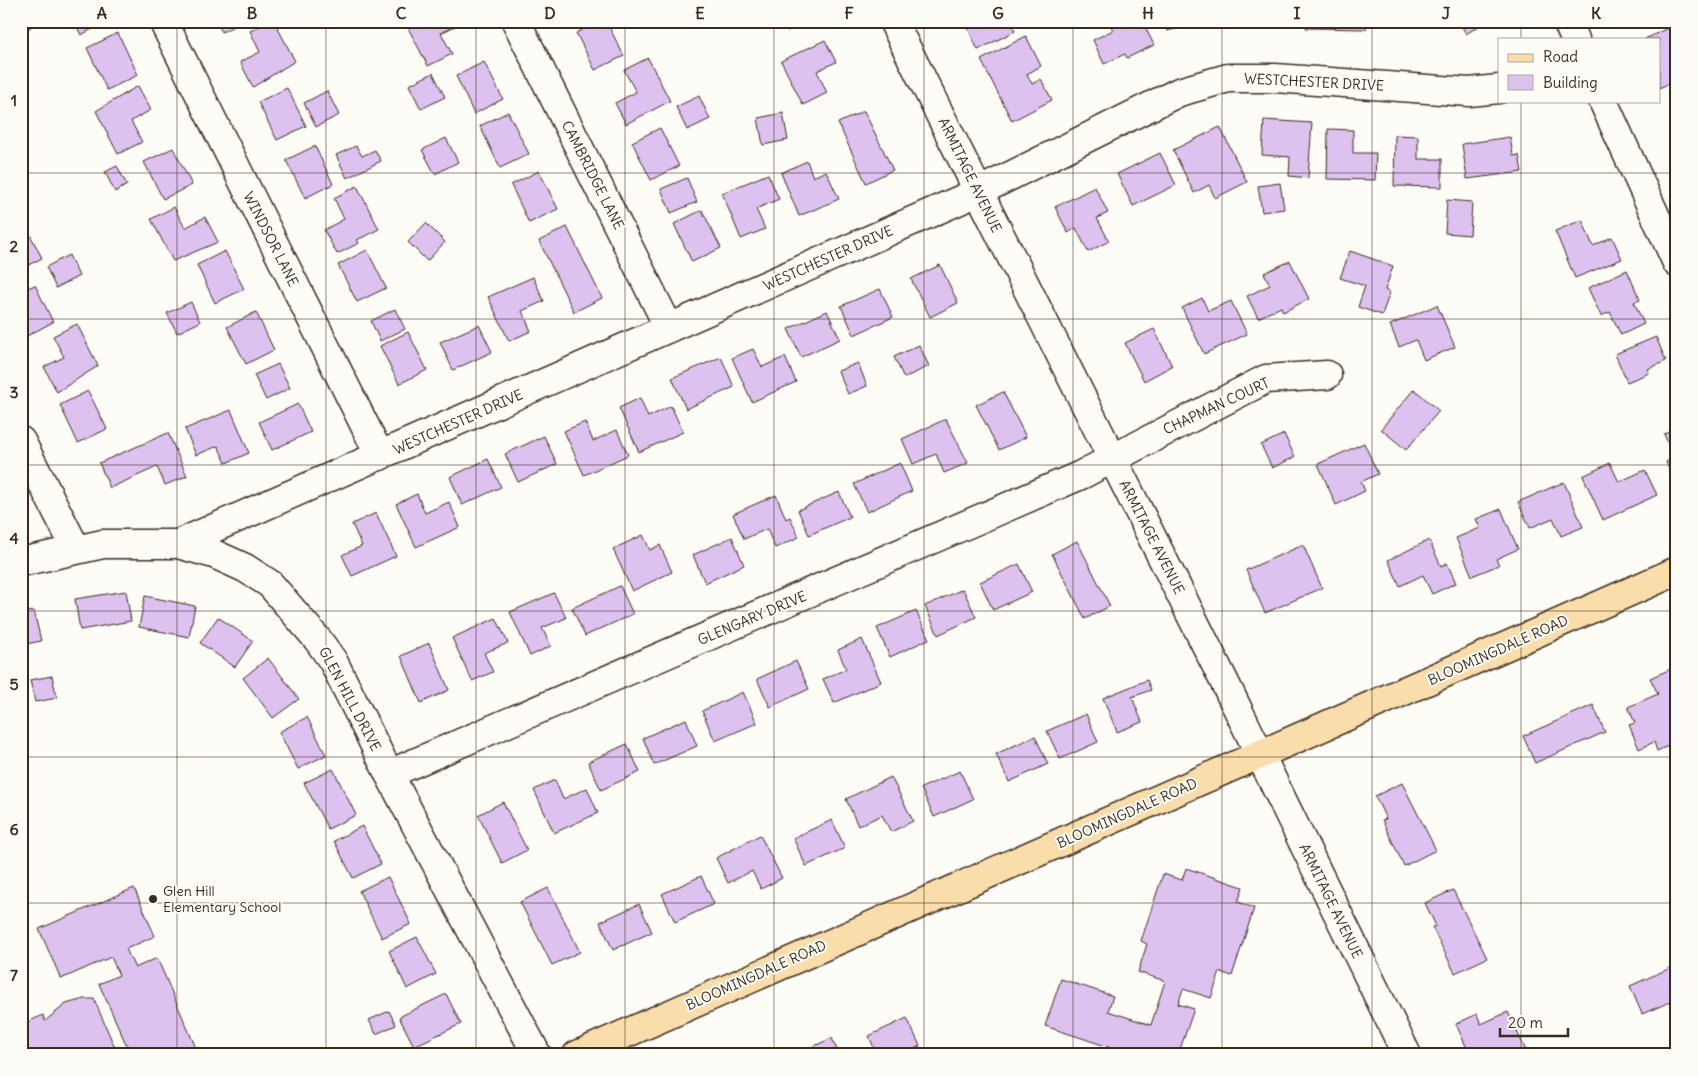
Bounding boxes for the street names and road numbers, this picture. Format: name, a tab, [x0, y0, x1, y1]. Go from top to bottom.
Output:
street label: WESTCHESTER DRIVE	[1243, 69, 1385, 95]
street label: ARMITAGE AVENUE	[934, 115, 1006, 235]
street label: CAMBRIDGE LANE	[558, 118, 628, 232]
street label: WINDSOR LANE	[239, 189, 303, 289]
street label: WESTCHESTER DRIVE	[760, 221, 896, 295]
street label: CHAPMAN COURT	[1160, 374, 1272, 438]
street label: WESTCHESTER DRIVE	[390, 385, 526, 459]
street label: ARMITAGE AVENUE	[1115, 477, 1189, 597]
street label: GLENGARY DRIVE	[695, 587, 809, 649]
street label: BLOOMINGDALE ROAD	[1425, 611, 1571, 689]
street label: GLEN HILL DRIVE	[315, 644, 385, 754]
street label: BLOOMINGDALE ROAD	[1054, 774, 1200, 852]
street label: ARMITAGE AVENUE	[1295, 841, 1367, 961]
street label: BLOOMINGDALE ROAD	[683, 936, 829, 1014]

